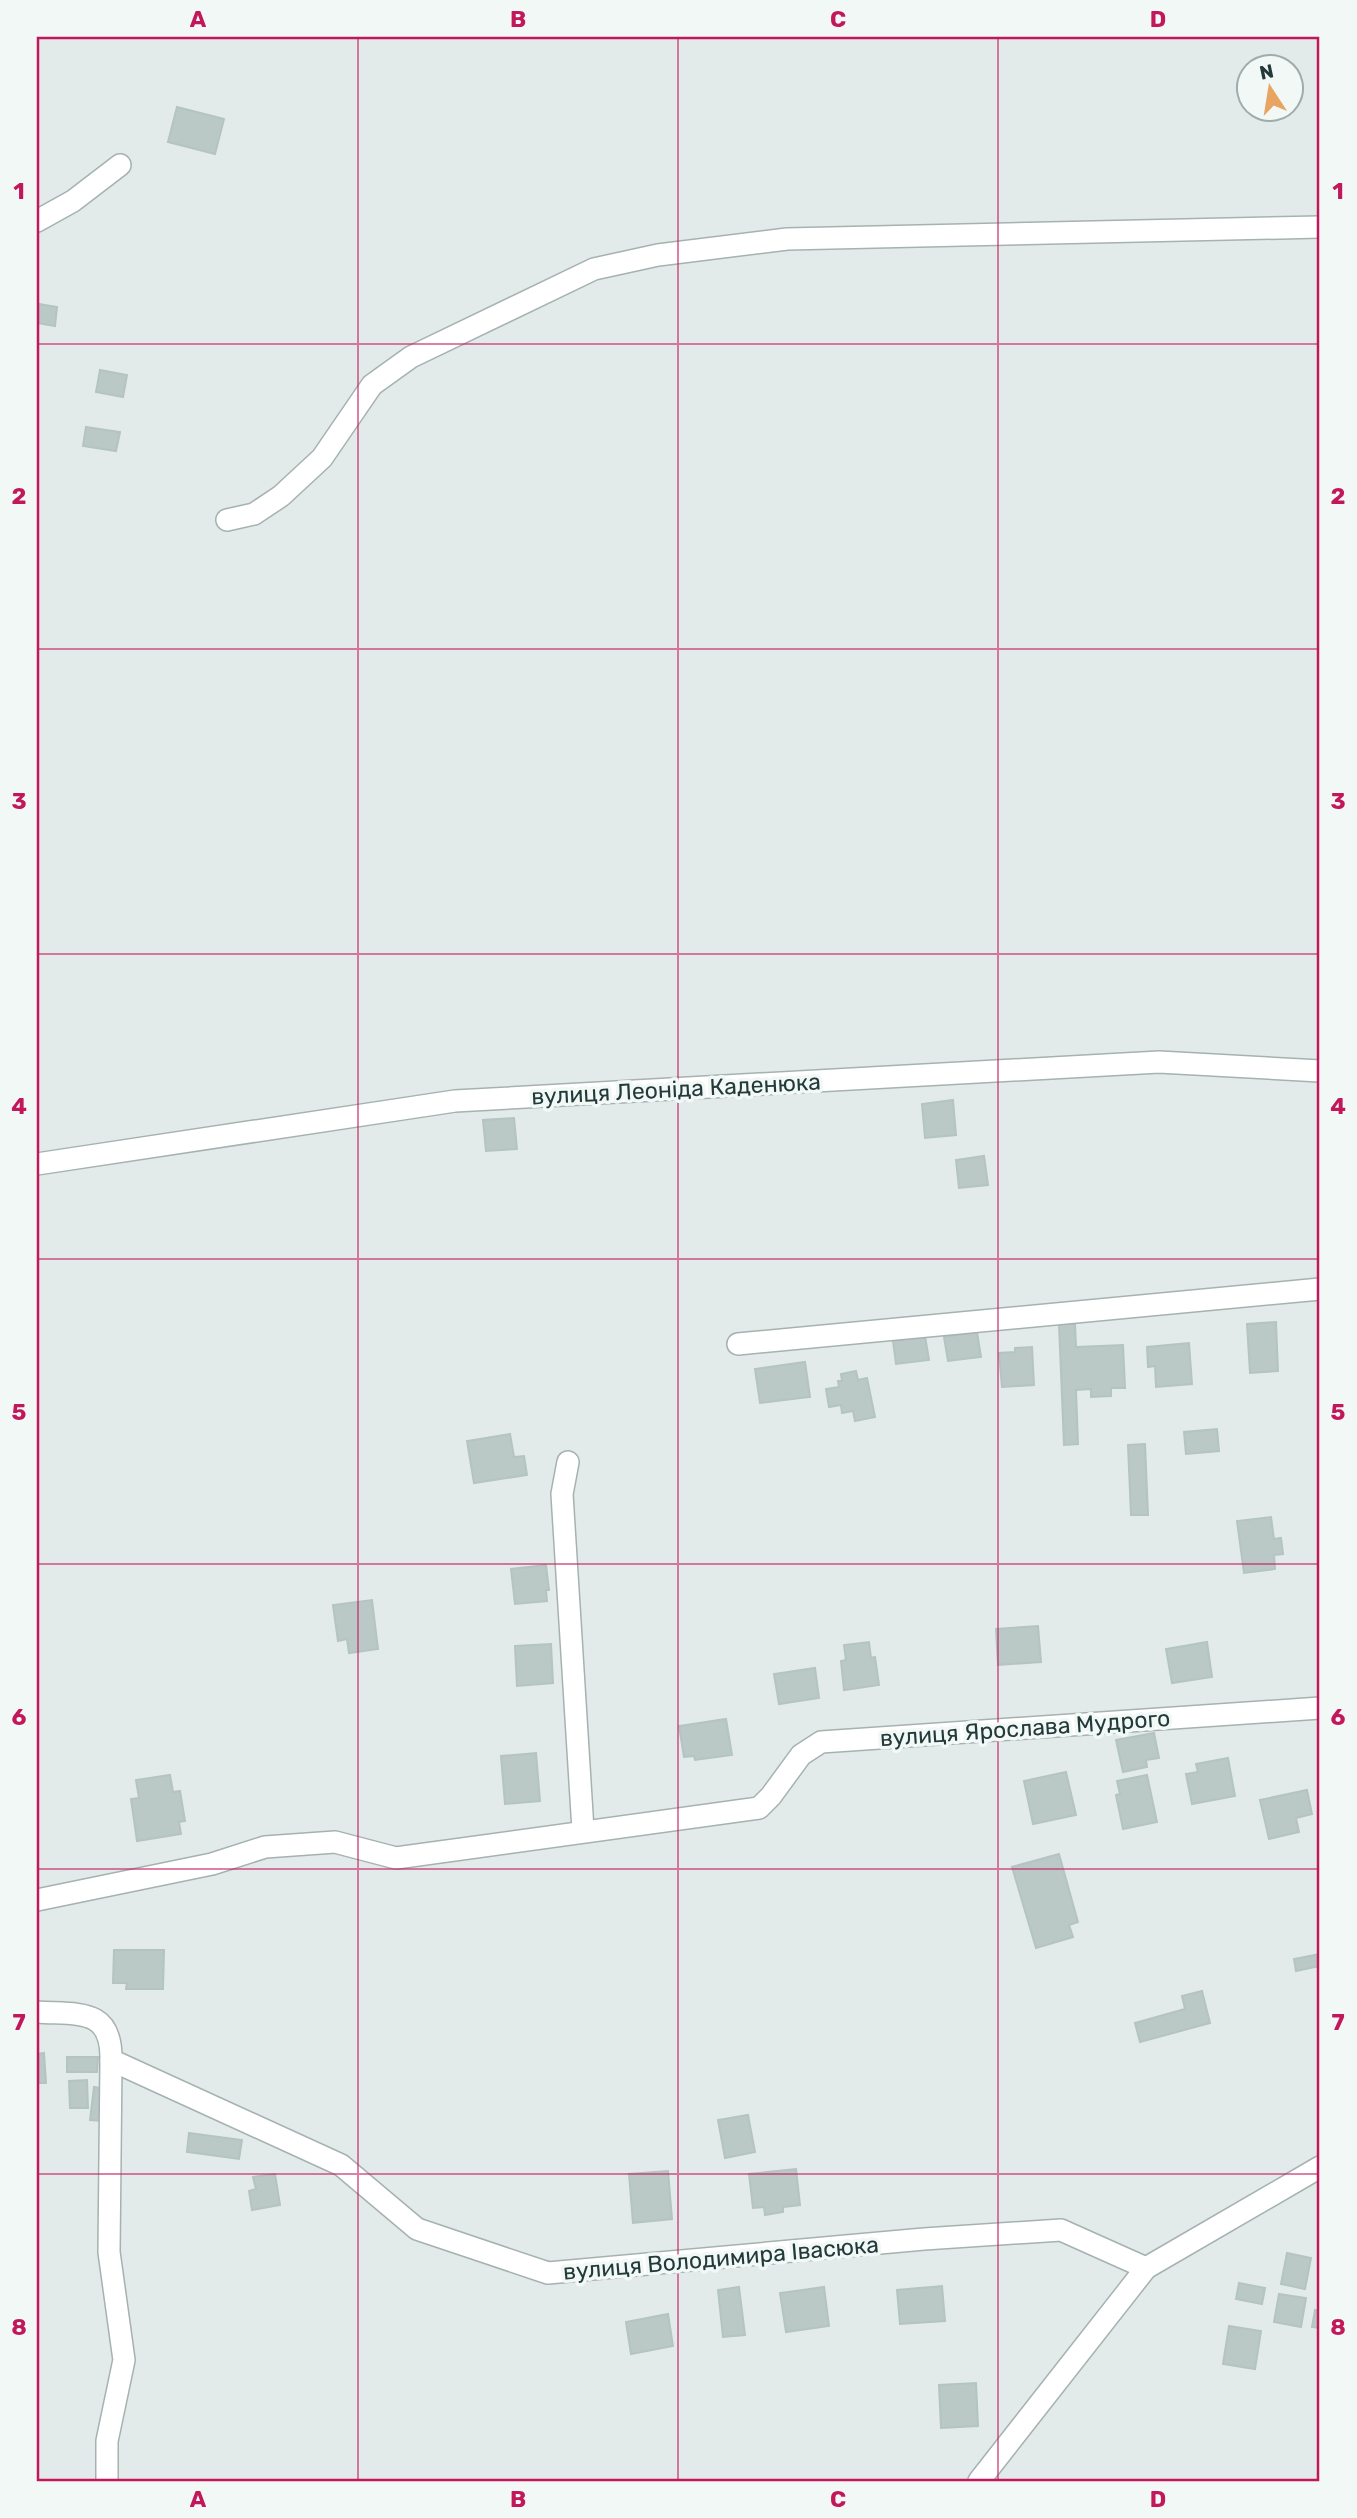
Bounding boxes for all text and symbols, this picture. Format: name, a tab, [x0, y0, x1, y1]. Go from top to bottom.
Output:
text: A	[190, 5, 207, 33]
text: B	[510, 5, 526, 33]
text: C	[830, 5, 846, 33]
text: D	[1150, 5, 1166, 33]
north arrow	[1234, 52, 1304, 122]
text: N	[1257, 59, 1276, 85]
text: 1	[13, 177, 25, 205]
text: 1	[1332, 177, 1344, 205]
text: 2	[12, 482, 26, 510]
text: 2	[1331, 482, 1345, 510]
text: 3	[11, 787, 27, 815]
text: 3	[1330, 787, 1346, 815]
street label: вулиця Леоніда Каденюка	[530, 1067, 822, 1111]
text: 4	[11, 1092, 27, 1120]
text: 4	[1330, 1092, 1346, 1120]
text: 5	[12, 1398, 27, 1426]
text: 5	[1331, 1398, 1346, 1426]
text: 6	[12, 1703, 27, 1731]
text: 6	[1331, 1703, 1346, 1731]
street label: вулиця Ярослава Мудрого	[879, 1704, 1171, 1752]
text: 7	[12, 2008, 26, 2036]
text: 7	[1331, 2008, 1345, 2036]
street label: вулиця Володимира Івасюка	[562, 2230, 880, 2286]
text: 8	[11, 2313, 27, 2341]
text: 8	[1330, 2313, 1346, 2341]
text: A	[190, 2485, 207, 2513]
text: B	[510, 2485, 526, 2513]
text: C	[830, 2485, 846, 2513]
text: D	[1150, 2485, 1166, 2513]

